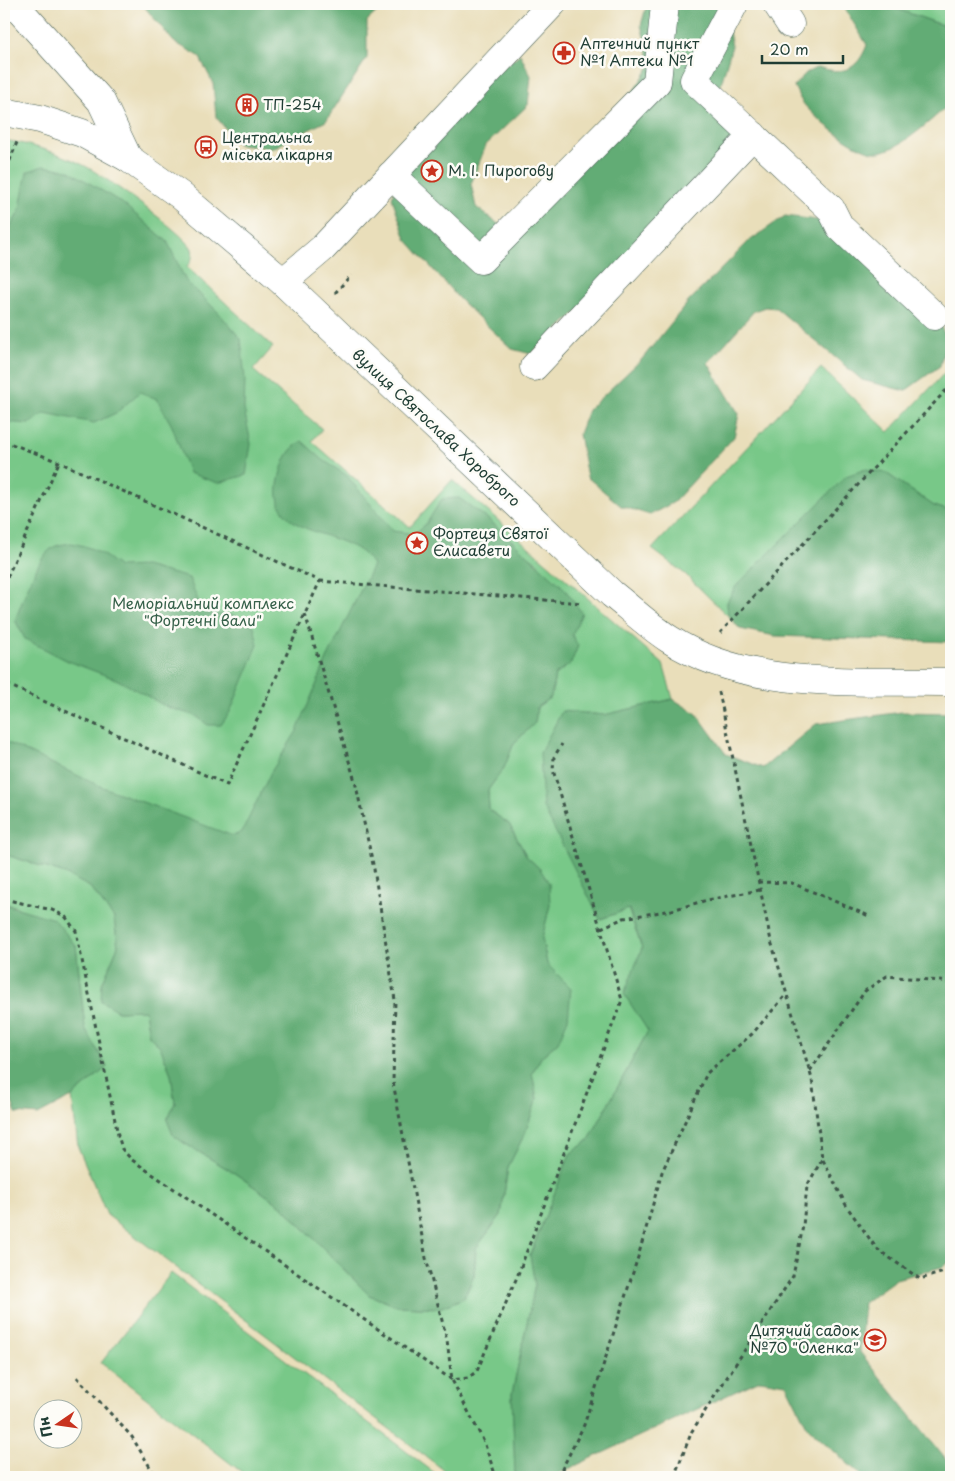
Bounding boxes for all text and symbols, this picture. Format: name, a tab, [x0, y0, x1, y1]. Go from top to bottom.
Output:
place label: Аптечний пункт №1 Аптеки №1	[580, 31, 700, 71]
scale bar	[762, 32, 844, 64]
text: 20 m	[770, 37, 809, 60]
pharmacy icon: Аптечний пункт №1 Аптеки №1	[552, 41, 576, 65]
place label: ТП-254	[263, 92, 322, 115]
building icon: ТП-254	[235, 93, 259, 117]
place label: Центральна міська лікарня	[222, 125, 333, 165]
bus stop icon: Центральна міська лікарня	[194, 135, 218, 159]
place label: М. І. Пирогову	[448, 158, 554, 181]
place icon: М. І. Пирогову	[420, 159, 444, 183]
street label: вулиця Святослава Хороброго	[348, 342, 526, 511]
place label: Фортеця Святої Єлисавети	[433, 521, 549, 561]
place icon: Фортеця Святої Єлисавети	[405, 531, 429, 555]
park label: Меморіальний комплекс "Фортечні вали"	[112, 591, 294, 631]
place label: Дитячий садок №70 "Оленка"	[749, 1318, 859, 1358]
school or university icon: Дитячий садок №70 "Оленка"	[863, 1328, 887, 1352]
north arrow	[32, 1398, 82, 1448]
text: Пн	[32, 1415, 57, 1439]

